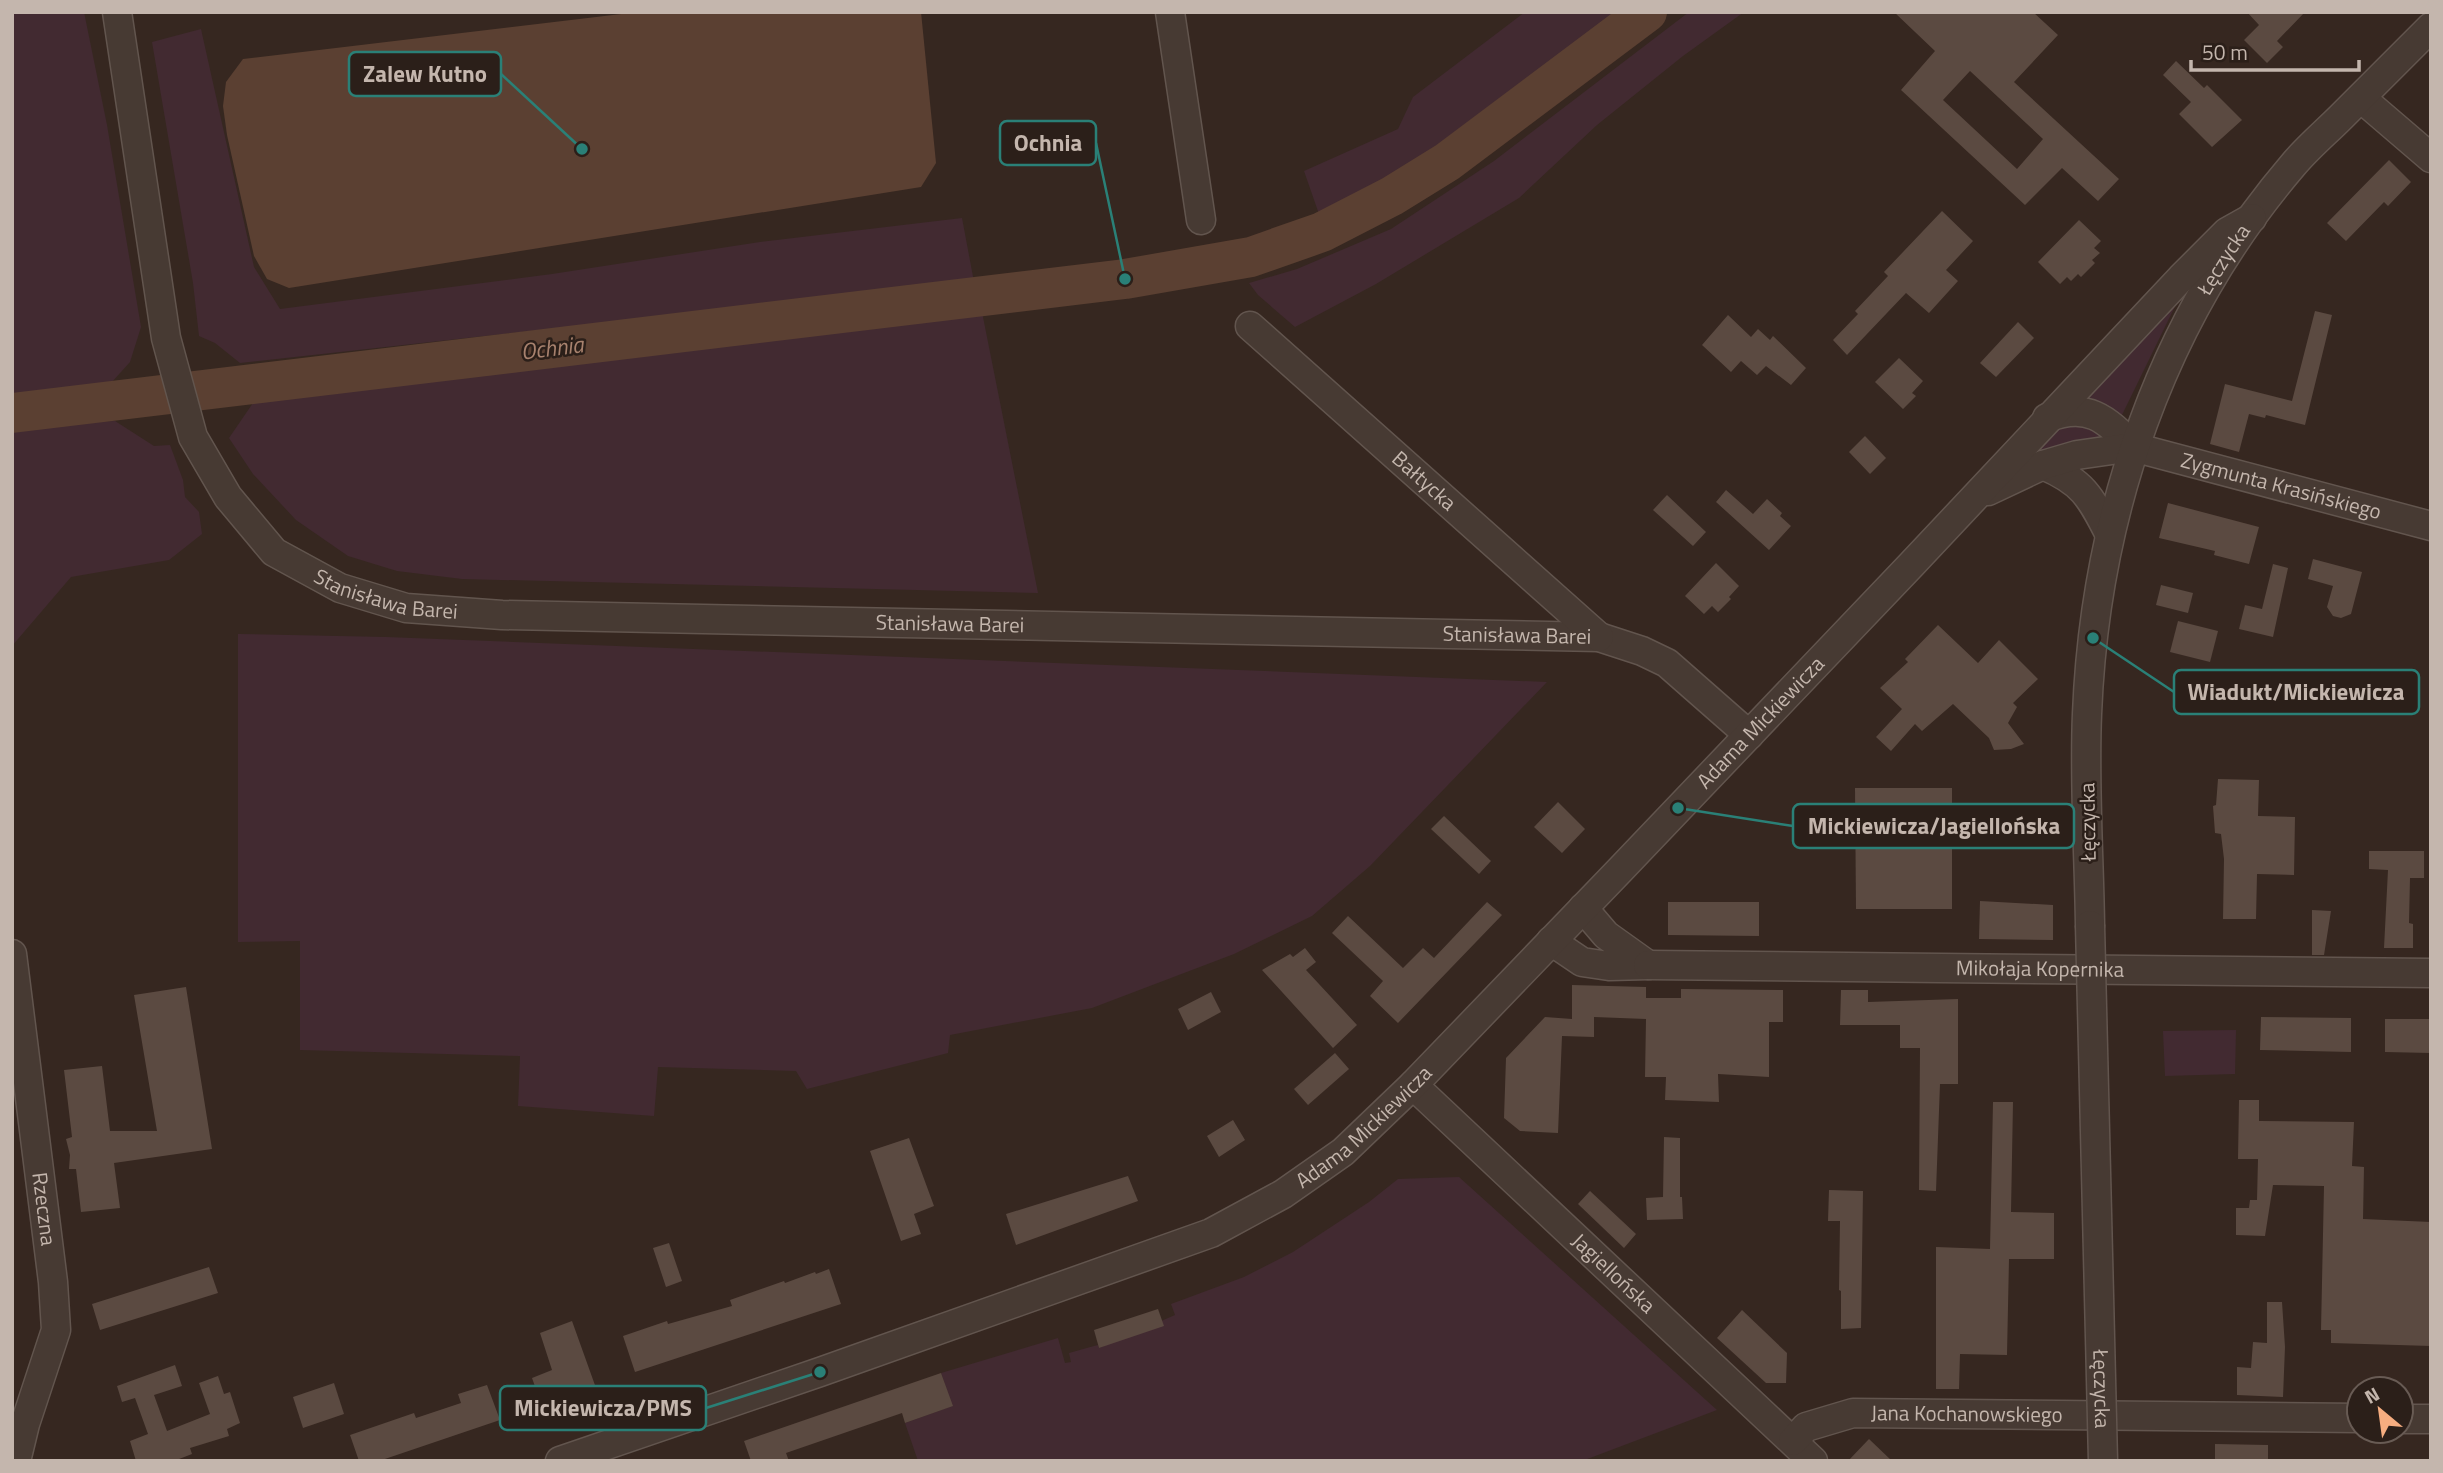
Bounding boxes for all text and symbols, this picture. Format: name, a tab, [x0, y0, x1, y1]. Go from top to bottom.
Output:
scale bar	[2191, 28, 2359, 72]
text: 50 m	[2202, 36, 2248, 68]
callout: Zalew Kutno	[349, 52, 501, 96]
text: Zalew Kutno	[363, 56, 487, 91]
callout: Ochnia	[1000, 121, 1096, 165]
text: Ochnia	[1014, 125, 1082, 160]
street label: Łęczycka	[2188, 217, 2258, 302]
water label: Ochnia	[519, 326, 587, 369]
street label: Bałtycka	[1385, 443, 1464, 518]
street label: Zygmunta Krasińskiego	[2177, 443, 2385, 527]
street label: Stanisława Barei	[308, 560, 459, 627]
street label: Stanisława Barei	[875, 605, 1025, 640]
street label: Stanisława Barei	[1442, 617, 1592, 652]
street label: Adama Mickiewicza	[1689, 648, 1832, 796]
callout: Wiadukt/Mickiewicza	[2174, 670, 2419, 714]
text: Wiadukt/Mickiewicza	[2188, 674, 2404, 709]
street label: Łęczycka	[2070, 782, 2104, 863]
callout: Mickiewicza/Jagiellońska	[1793, 804, 2074, 848]
text: Mickiewicza/Jagiellońska	[1808, 808, 2060, 843]
street label: Mikołaja Kopernika	[1956, 951, 2125, 985]
street label: Adama Mickiewicza	[1289, 1057, 1439, 1196]
street label: Rzeczna	[24, 1170, 65, 1248]
street label: Jagiellońska	[1565, 1225, 1664, 1321]
street label: Łęczycka	[2085, 1348, 2119, 1429]
north arrow	[2345, 1375, 2415, 1445]
text: N	[2359, 1379, 2384, 1411]
callout: Mickiewicza/PMS	[500, 1386, 706, 1430]
text: Mickiewicza/PMS	[514, 1390, 692, 1425]
street label: Jana Kochanowskiego	[1871, 1396, 2063, 1430]

